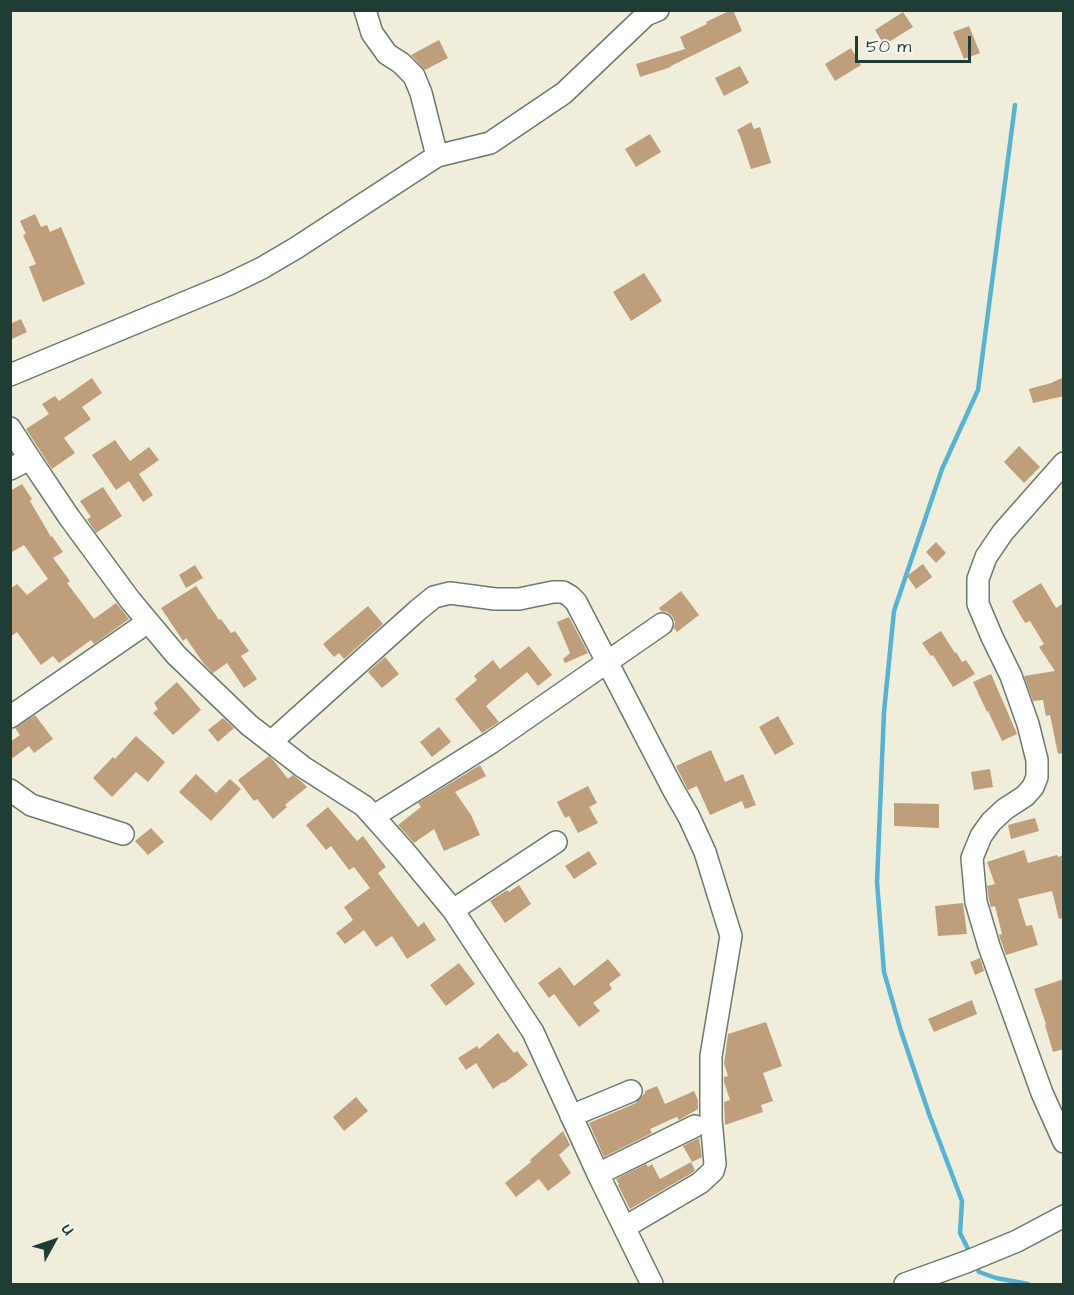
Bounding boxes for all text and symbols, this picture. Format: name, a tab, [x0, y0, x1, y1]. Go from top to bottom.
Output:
scale bar	[858, 24, 974, 62]
text: 50 m	[866, 34, 911, 59]
north arrow	[24, 1211, 84, 1271]
text: U	[56, 1219, 79, 1240]

